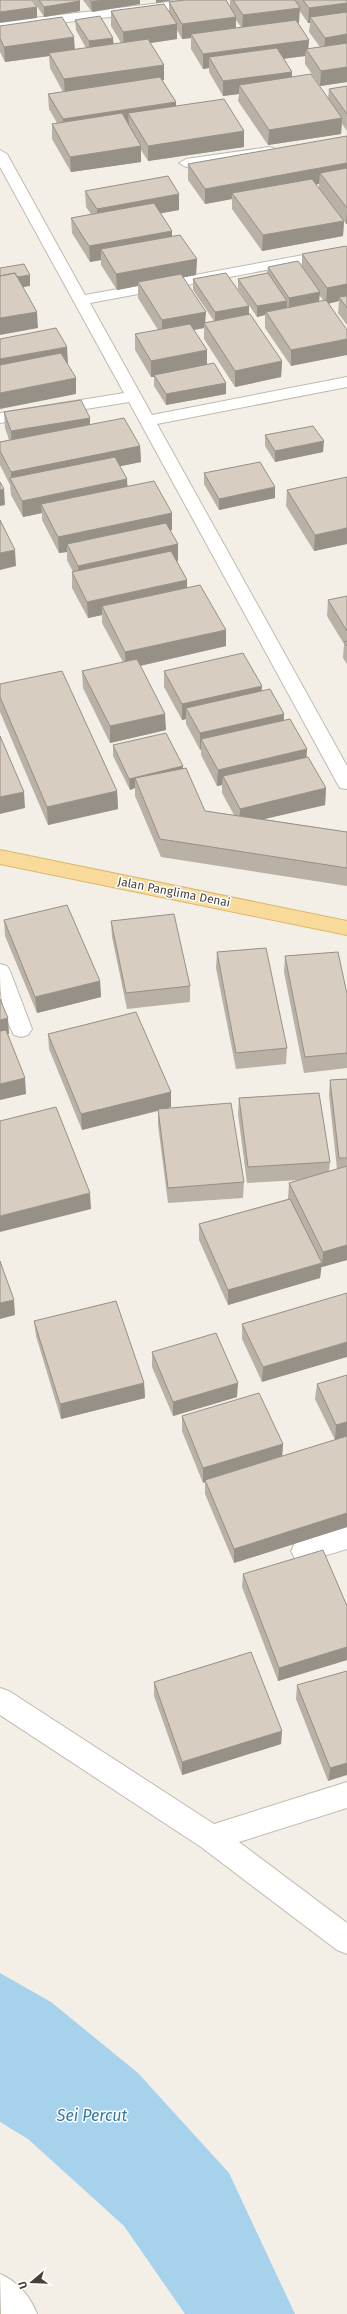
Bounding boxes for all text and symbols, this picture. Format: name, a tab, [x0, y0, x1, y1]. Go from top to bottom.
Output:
street label: Jalan Panglima Denai	[116, 874, 232, 910]
water label: Sei Percut	[56, 2106, 128, 2125]
north arrow	[12, 2262, 52, 2302]
text: U	[16, 2280, 30, 2291]

